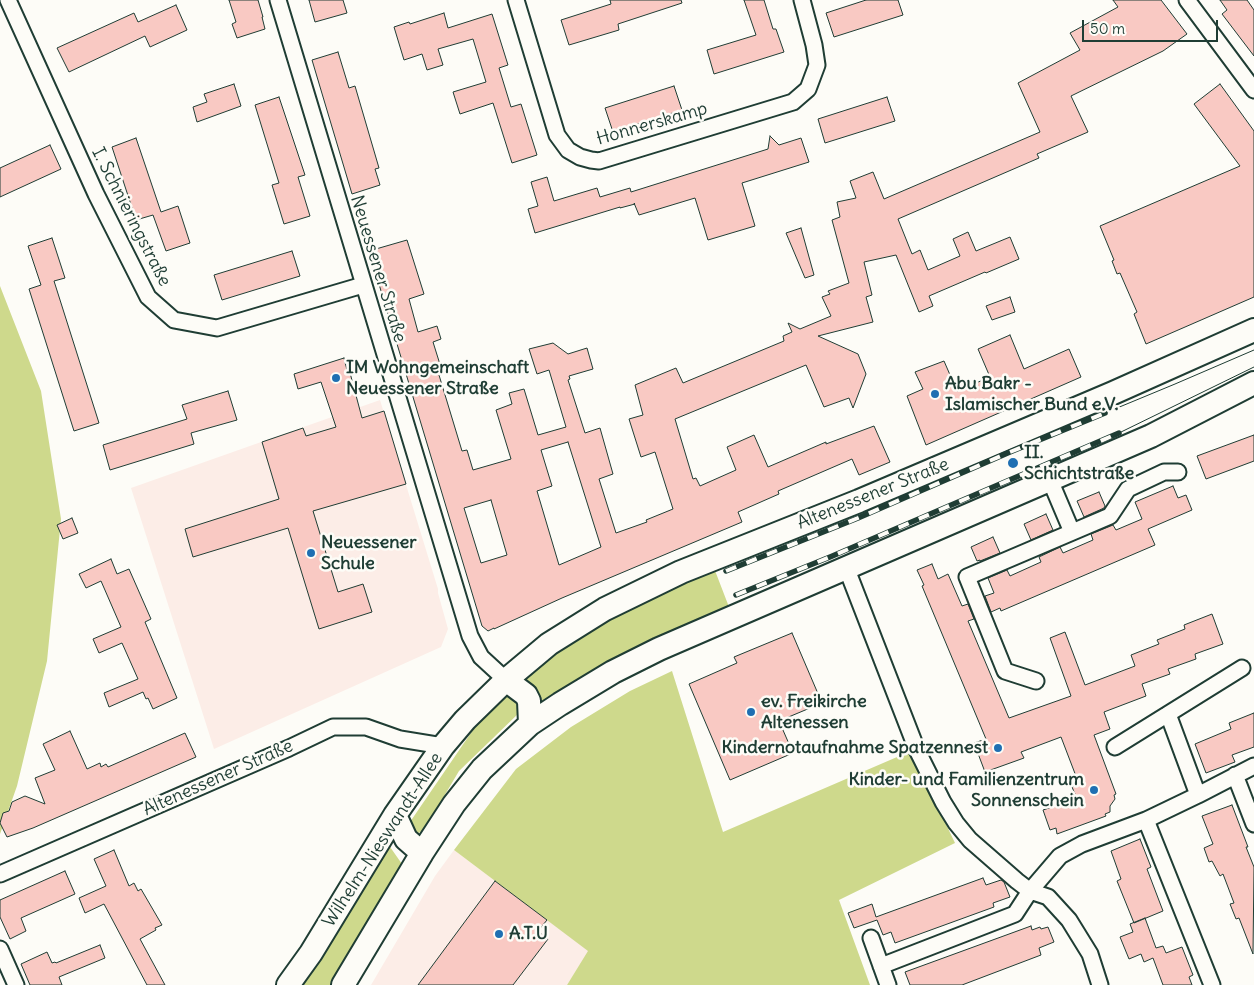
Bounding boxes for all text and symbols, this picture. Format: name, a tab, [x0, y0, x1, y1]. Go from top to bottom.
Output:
scale bar	[1084, 10, 1220, 42]
text: 50 m	[1090, 19, 1125, 38]
street label: Honnerskamp	[594, 98, 710, 150]
street label: I. Schnieringstraße	[87, 144, 175, 290]
street label: Neuessener Straße	[345, 193, 411, 345]
place label: IM Wohngemeinschaft Neuessener Straße	[346, 357, 529, 399]
marker: IM Wohngemeinschaft Neuessener Straße	[330, 372, 342, 384]
place label: Abu Bakr - Islamischer Bund e.V.	[945, 373, 1118, 416]
marker: Abu Bakr - Islamischer Bund e.V.	[929, 388, 941, 400]
place label: II. Schichtstraße	[1024, 442, 1134, 484]
street label: Altenessener Straße	[794, 454, 952, 534]
marker: II. Schichtstraße	[1006, 456, 1020, 470]
place label: Neuessener Schule	[321, 532, 417, 574]
marker: Neuessener Schule	[305, 547, 317, 559]
place label: ev. Freikirche Altenessen	[761, 691, 867, 734]
marker: ev. Freikirche Altenessen	[745, 706, 757, 718]
street label: Altenessener Straße	[140, 735, 296, 821]
place label: Kindernotaufnahme Spatzennest	[722, 737, 988, 759]
marker: Kindernotaufnahme Spatzennest	[992, 742, 1004, 754]
street label: Wilhelm-Nieswandt-Allee	[318, 749, 448, 931]
place label: Kinder- und Familienzentrum Sonnenschein	[849, 769, 1084, 812]
marker: Kinder- und Familienzentrum Sonnenschein	[1088, 784, 1100, 796]
place label: A.T.U	[509, 923, 548, 945]
marker: A.T.U	[493, 928, 505, 940]

